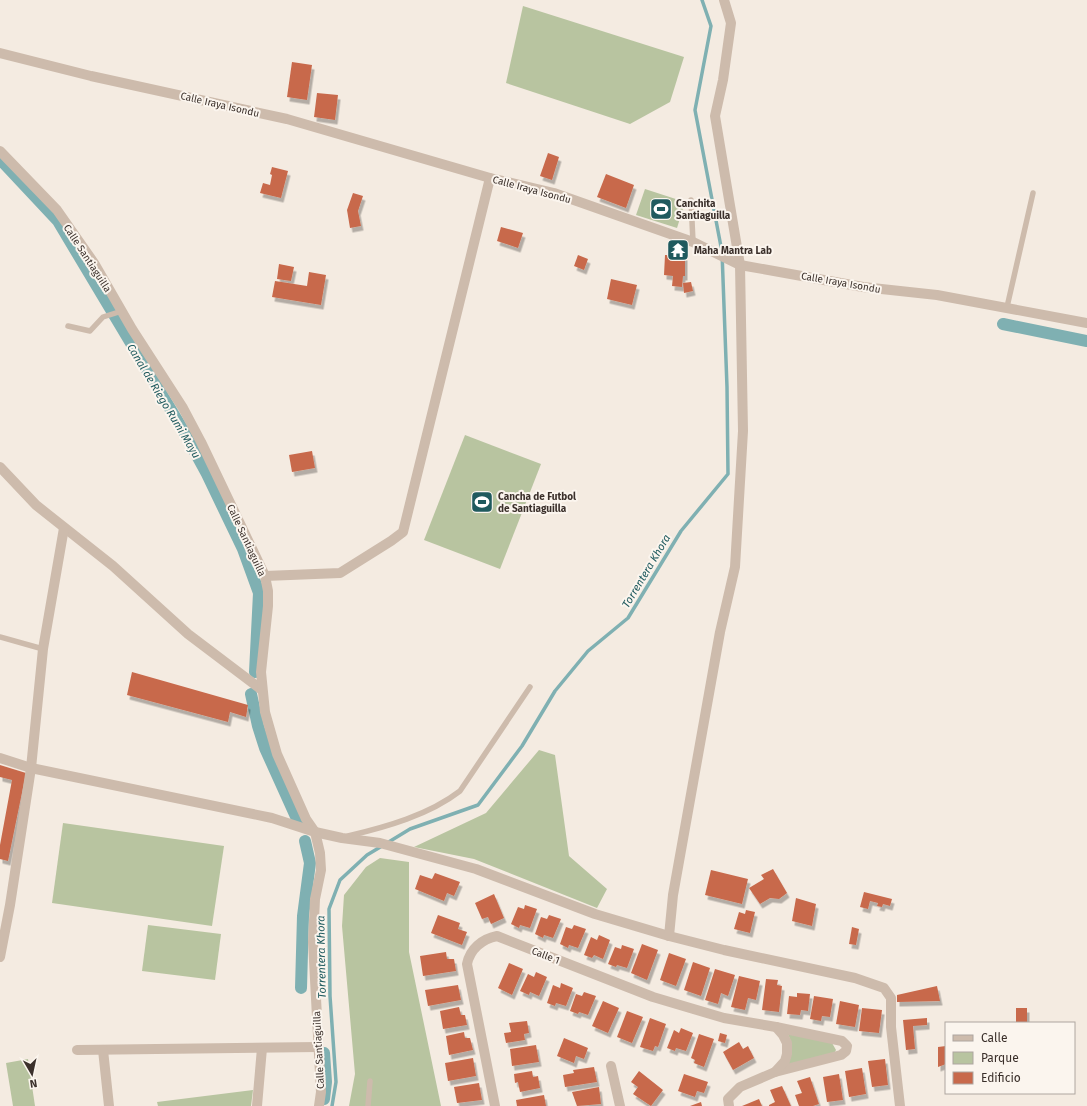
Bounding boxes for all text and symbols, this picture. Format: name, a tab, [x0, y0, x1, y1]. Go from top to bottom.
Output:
street label: Calle Iraya Isondu	[179, 90, 260, 120]
street label: Calle Iraya Isondu	[491, 174, 572, 206]
sports icon: Canchita Santiaguilla	[648, 196, 674, 222]
place label: Canchita Santiaguilla	[676, 198, 731, 222]
street label: Calle Santiaguilla	[61, 222, 114, 295]
temple icon: Maha Mantra Lab	[665, 237, 691, 263]
place label: Maha Mantra Lab	[694, 245, 772, 257]
street label: Calle Iraya Isondu	[800, 270, 881, 296]
water label: Canal de Riego Rumi Mayu	[124, 342, 203, 461]
sports icon: Cancha de Futbol de Santiaguilla	[469, 489, 495, 515]
place label: Cancha de Futbol de Santiaguilla	[498, 491, 576, 515]
street label: Calle Santiaguilla	[224, 502, 268, 578]
water label: Torrentera Khora	[619, 532, 673, 610]
water label: Torrentera Khora	[314, 915, 329, 999]
street label: Calle 1	[530, 945, 561, 967]
street label: Calle Santiaguilla	[311, 1011, 327, 1089]
legend	[945, 1022, 1075, 1094]
text: Calle	[981, 1031, 1008, 1045]
text: Parque	[981, 1051, 1019, 1065]
north arrow	[12, 1054, 52, 1094]
text: Edificio	[981, 1071, 1021, 1085]
text: N	[29, 1076, 38, 1090]

